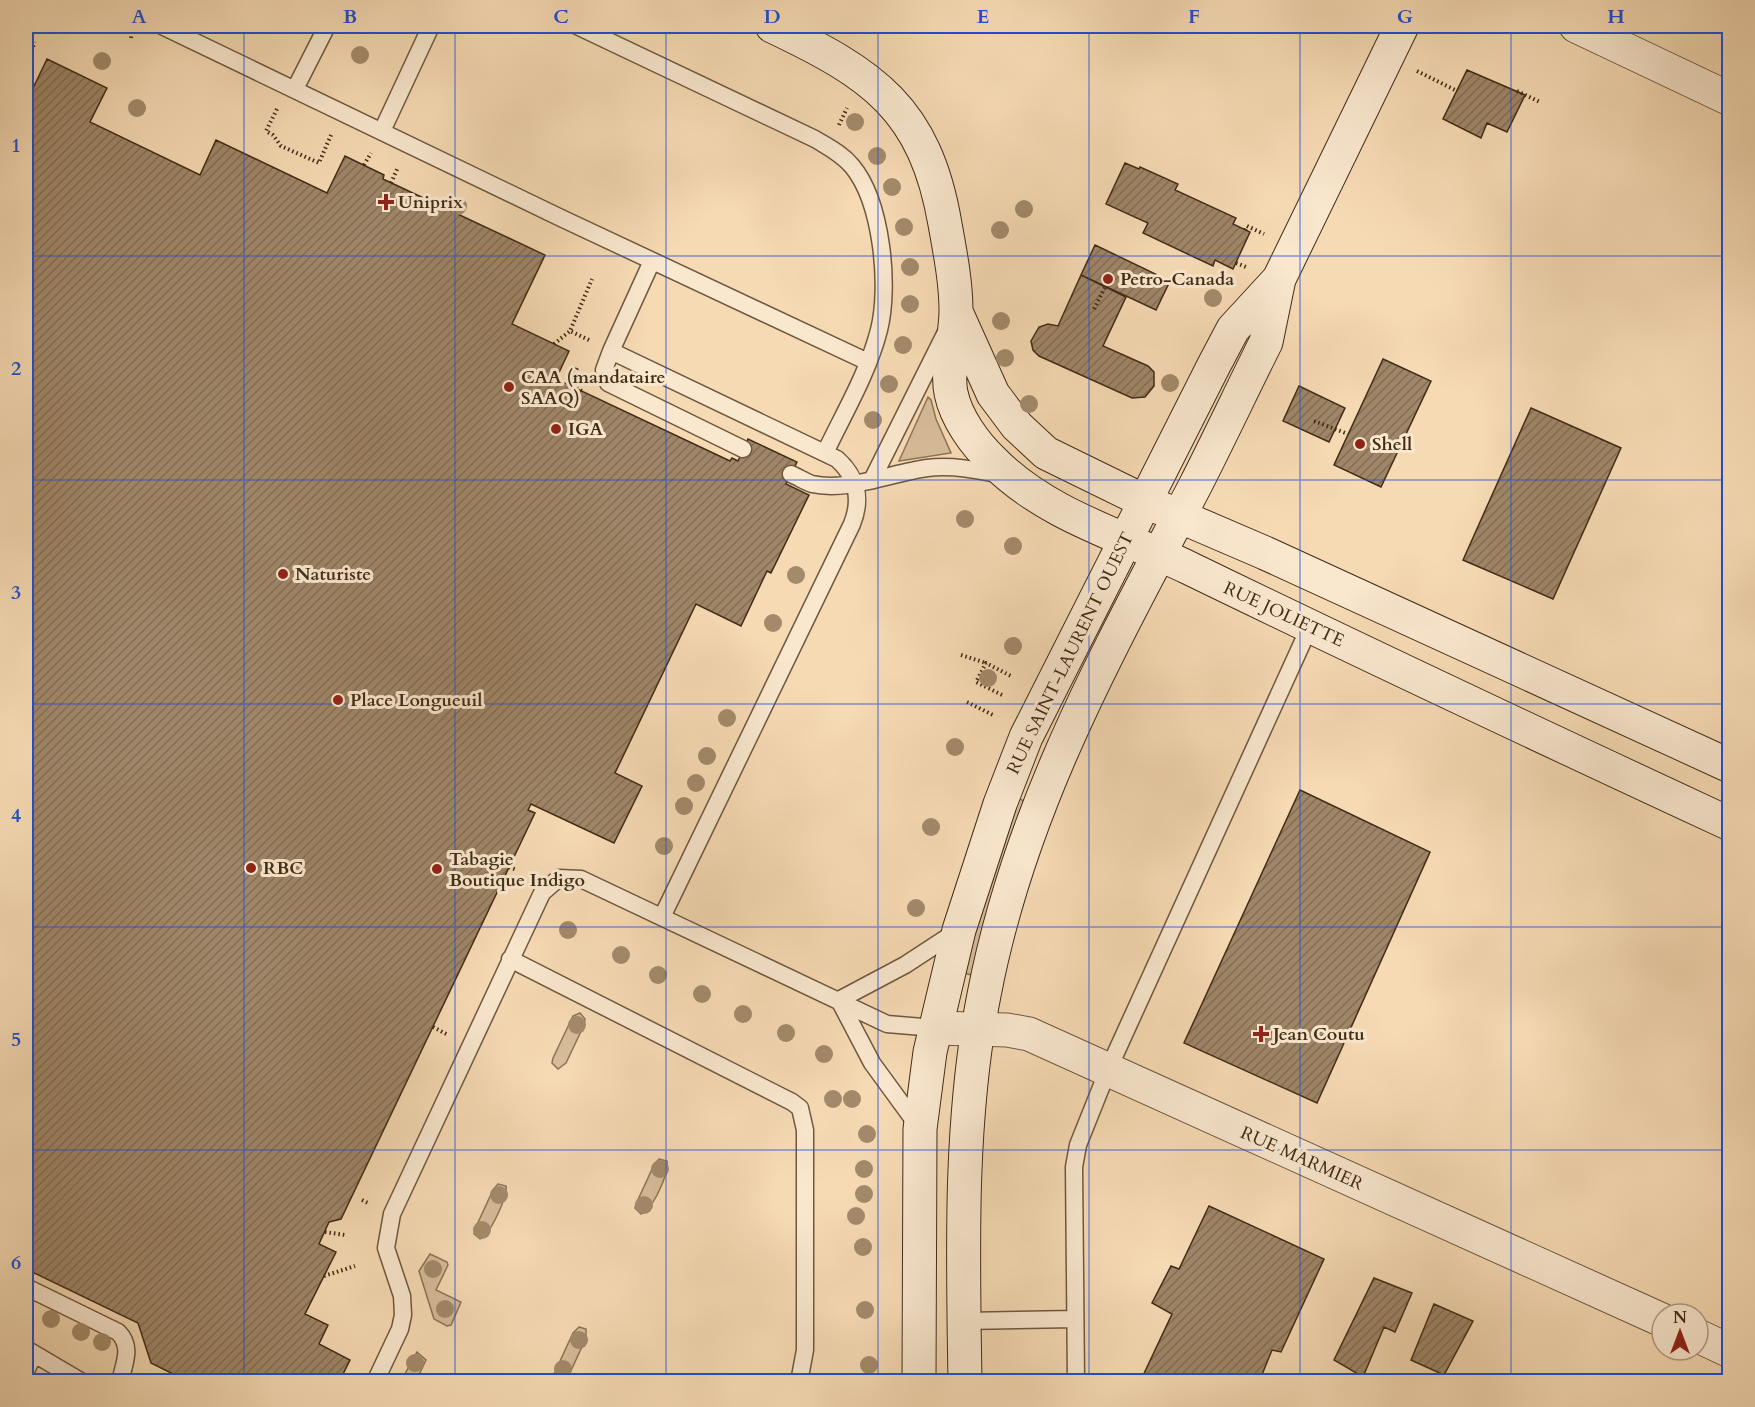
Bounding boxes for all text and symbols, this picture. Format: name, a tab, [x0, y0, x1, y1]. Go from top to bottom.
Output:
text: A	[131, 3, 147, 30]
text: B	[343, 3, 357, 30]
text: C	[553, 3, 569, 30]
text: D	[763, 3, 781, 30]
text: E	[977, 3, 989, 30]
text: F	[1188, 3, 1200, 30]
text: G	[1397, 3, 1413, 30]
text: H	[1607, 3, 1625, 30]
text: 1	[11, 132, 21, 159]
place label: Uniprix	[398, 190, 463, 215]
marker: Uniprix	[379, 195, 393, 209]
place label: Petro-Canada	[1120, 267, 1234, 292]
marker: Petro-Canada	[1101, 272, 1115, 286]
text: 2	[11, 355, 21, 382]
place label: CAA (mandataire SAAQ)	[521, 365, 665, 411]
marker: CAA (mandataire SAAQ)	[502, 380, 516, 394]
place label: IGA	[568, 417, 604, 442]
marker: IGA	[549, 422, 563, 436]
place label: Shell	[1372, 432, 1412, 457]
marker: Shell	[1353, 437, 1367, 451]
street label: RUE SAINT-LAURENT OUEST	[1001, 528, 1140, 779]
place label: Naturiste	[295, 562, 371, 587]
marker: Naturiste	[276, 567, 290, 581]
street label: RUE JOLIETTE	[1219, 576, 1348, 653]
text: 3	[11, 579, 21, 606]
place label: Place Longueuil	[350, 688, 482, 713]
marker: Place Longueuil	[331, 693, 345, 707]
text: 4	[11, 802, 21, 829]
place label: Tabagie Boutique Indigo	[449, 847, 585, 893]
place label: RBC	[263, 856, 303, 881]
marker: RBC	[244, 861, 258, 875]
marker: Tabagie Boutique Indigo	[430, 862, 444, 876]
place label: Jean Coutu	[1270, 1022, 1365, 1047]
text: 5	[11, 1026, 21, 1053]
marker: Jean Coutu	[1254, 1027, 1268, 1041]
street label: RUE MARMIER	[1236, 1120, 1368, 1197]
text: 6	[11, 1249, 21, 1276]
north arrow	[1650, 1302, 1710, 1362]
text: N	[1673, 1307, 1687, 1329]

